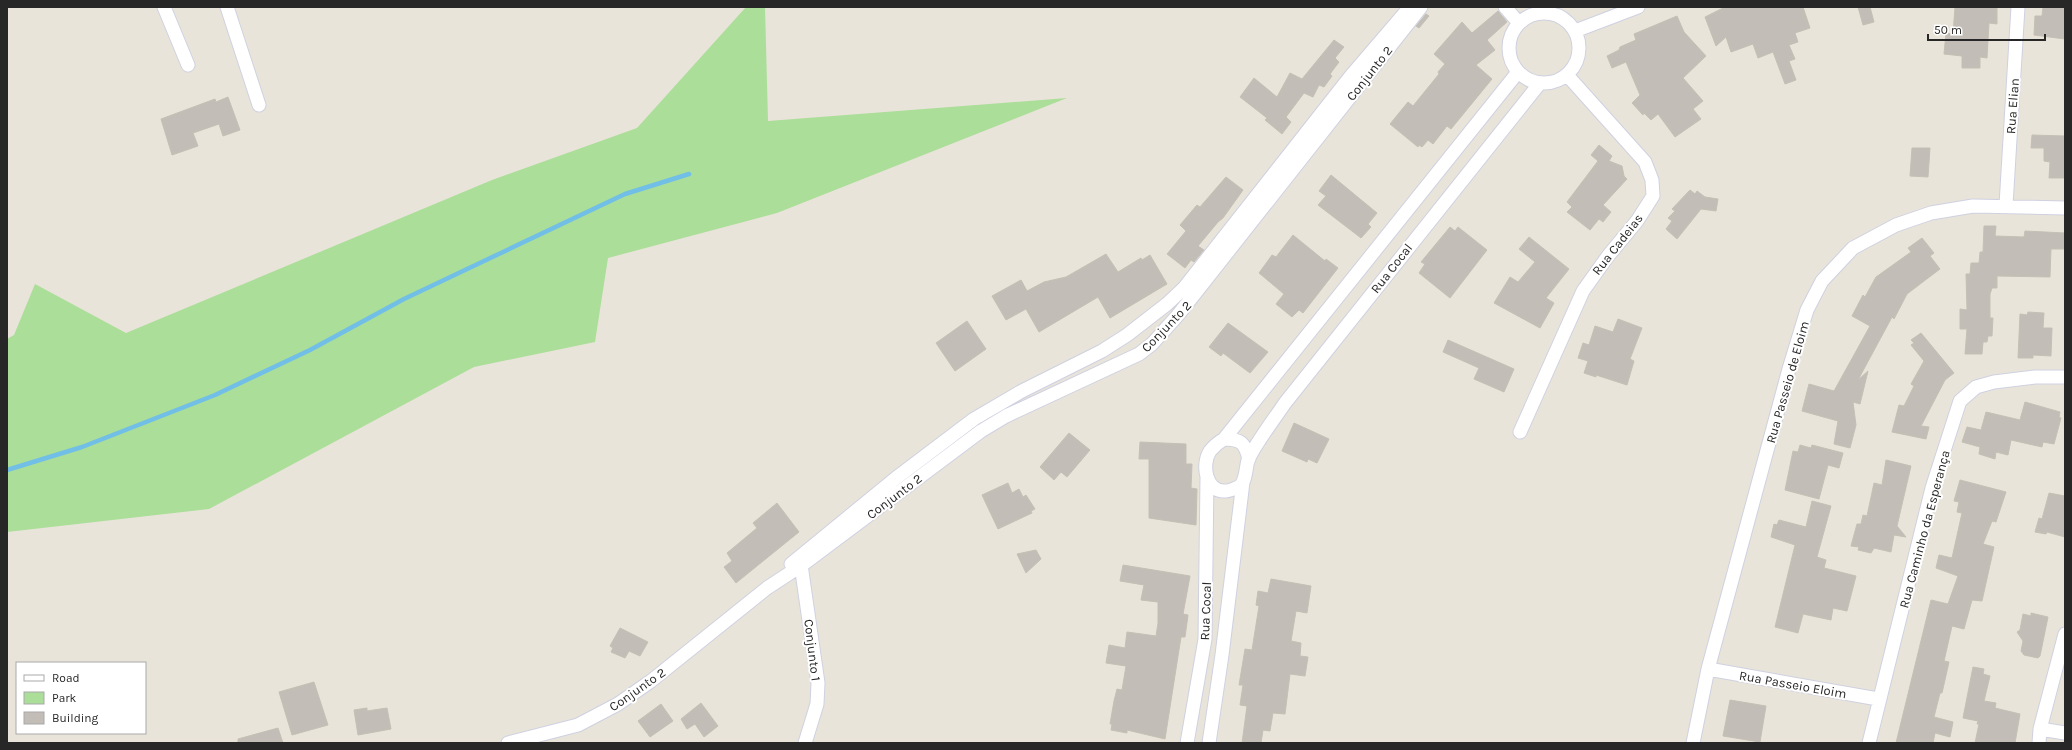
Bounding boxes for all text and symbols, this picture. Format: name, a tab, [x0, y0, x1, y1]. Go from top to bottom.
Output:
scale bar	[1928, 16, 2045, 42]
text: 50 m	[1934, 23, 1962, 37]
street label: Conjunto 2	[1343, 43, 1395, 104]
street label: Rua Elian	[2003, 78, 2022, 134]
street label: Rua Cadeias	[1589, 211, 1646, 278]
street label: Rua Cocal	[1367, 241, 1415, 296]
street label: Conjunto 2	[1138, 298, 1194, 355]
street label: Rua Passeio de Eloim	[1763, 319, 1812, 445]
street label: Rua Caminho da Esperança	[1896, 448, 1953, 610]
street label: Conjunto 2	[864, 471, 925, 522]
street label: Rua Cocal	[1197, 581, 1214, 641]
street label: Conjunto 1	[801, 618, 824, 682]
legend	[16, 662, 146, 734]
street label: Conjunto 2	[606, 665, 668, 714]
street label: Rua Passeio Eloim	[1738, 668, 1848, 701]
text: Road	[52, 671, 80, 685]
text: Park	[52, 691, 77, 705]
text: Building	[52, 711, 99, 725]

